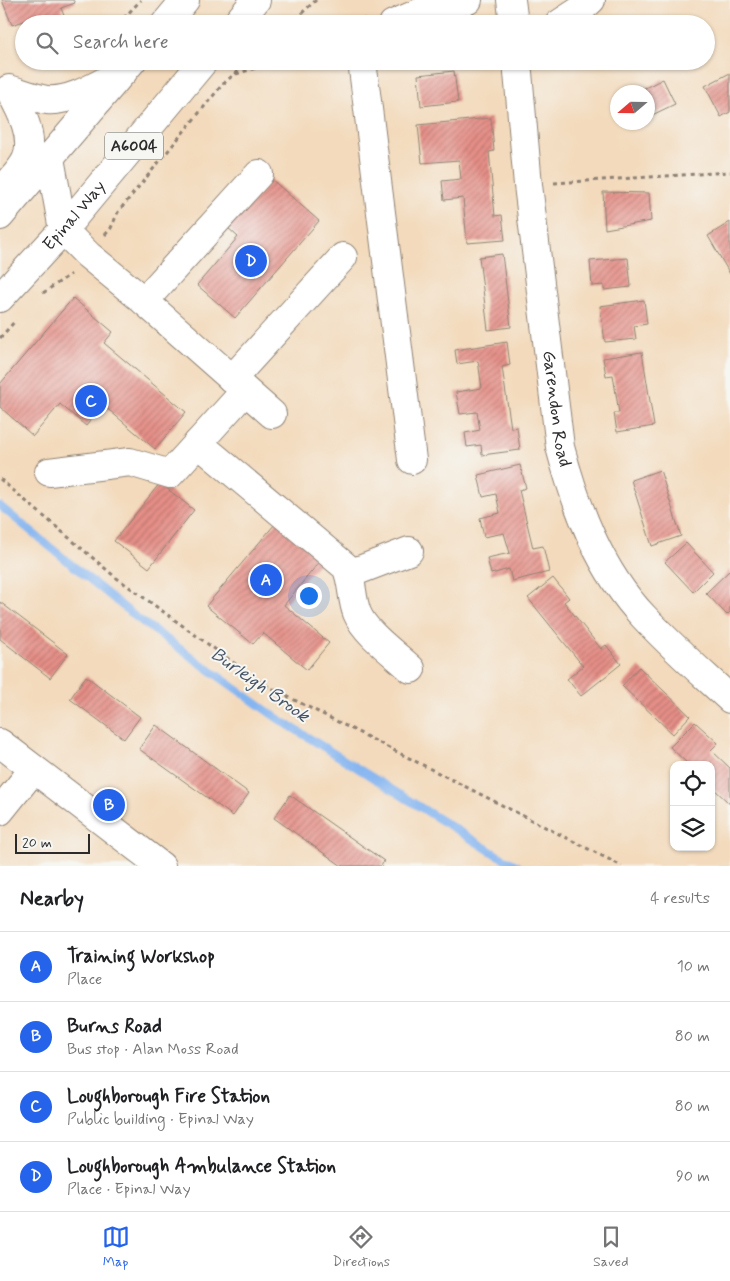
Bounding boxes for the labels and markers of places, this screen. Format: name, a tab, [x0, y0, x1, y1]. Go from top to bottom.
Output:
pin: D	[235, 242, 267, 280]
pin: C	[75, 382, 107, 420]
pin: A	[250, 561, 282, 599]
pin: B	[93, 786, 125, 824]

